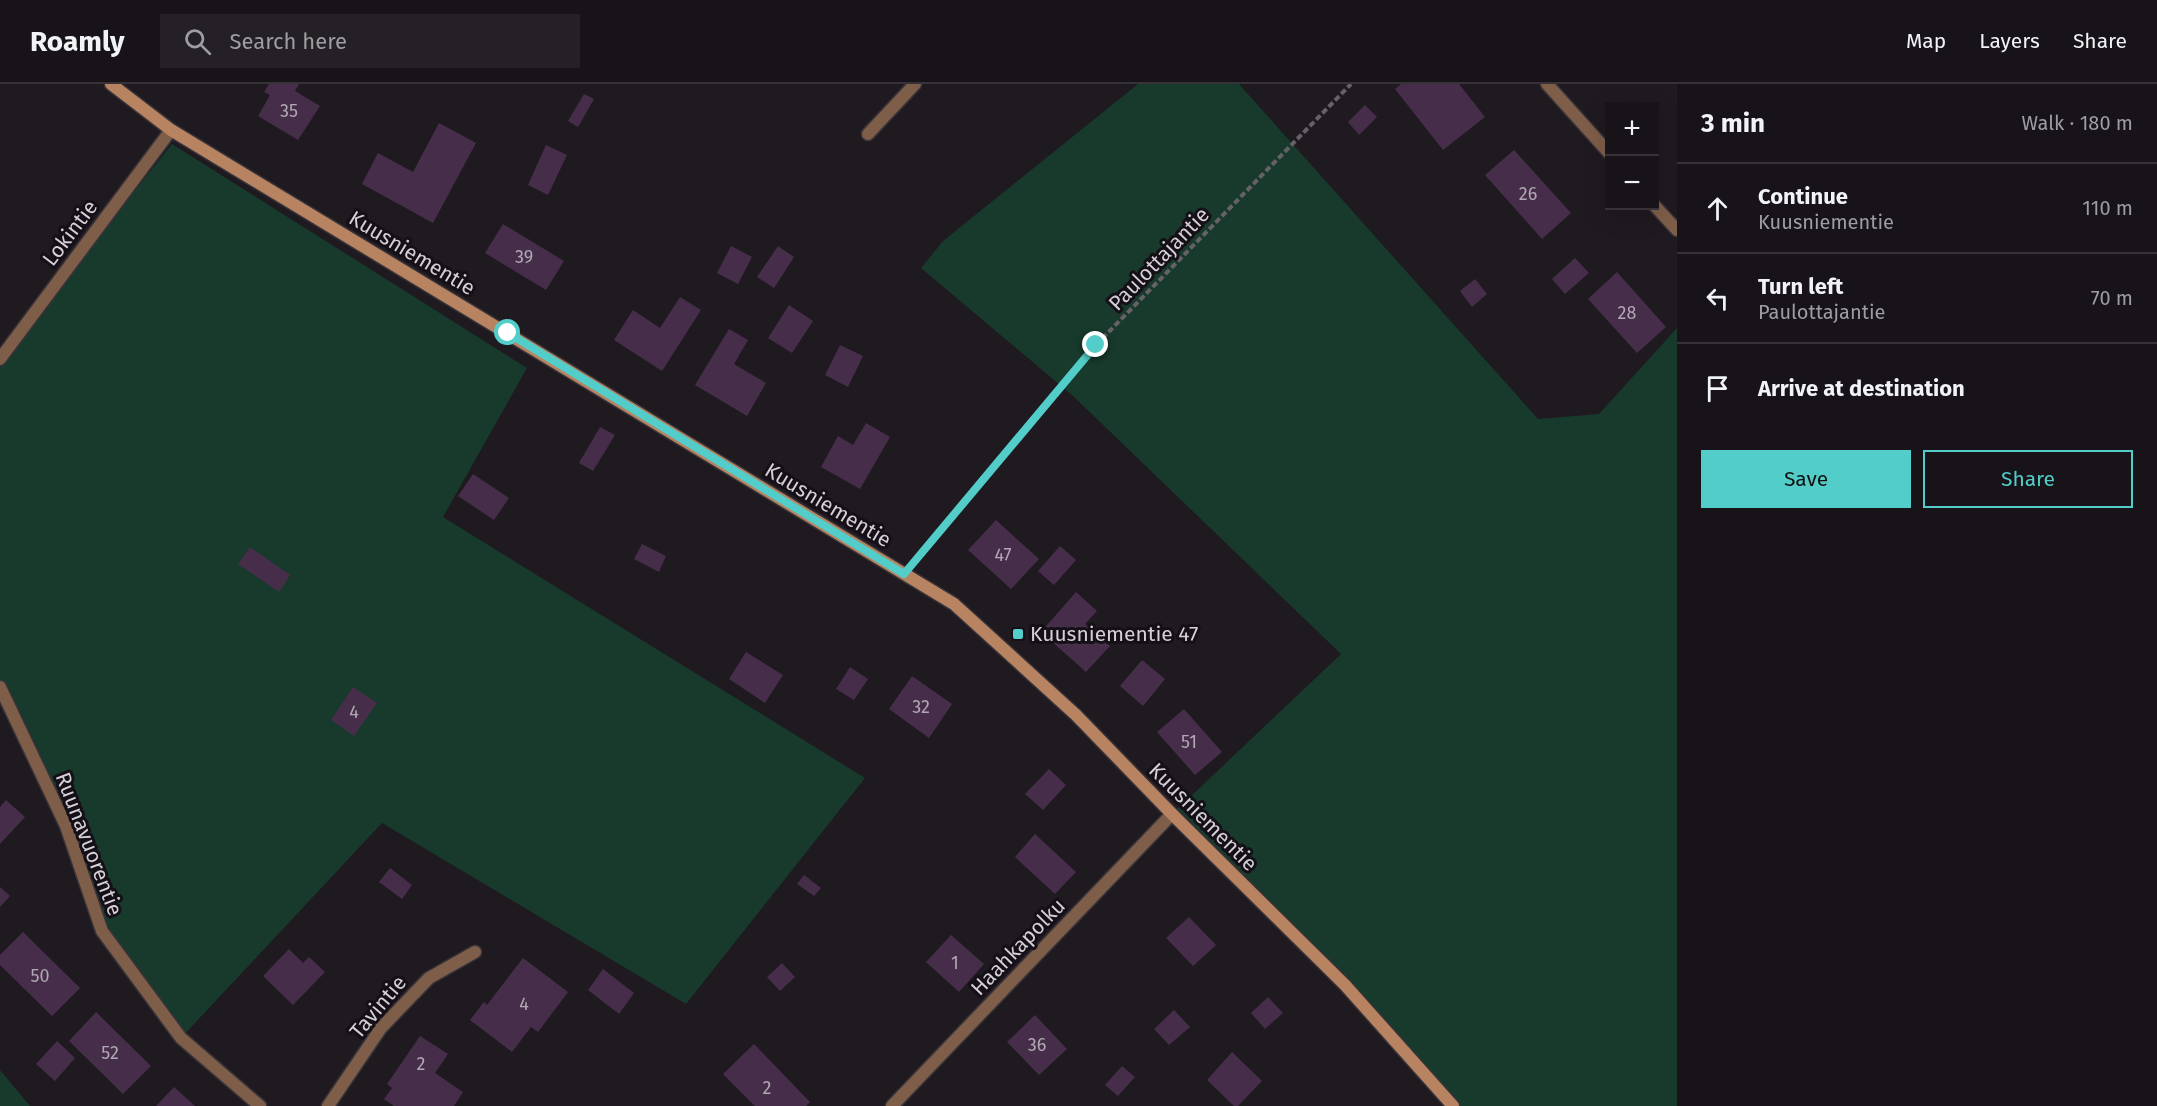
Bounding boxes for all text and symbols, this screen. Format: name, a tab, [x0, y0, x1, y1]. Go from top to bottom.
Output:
search box	[160, 14, 580, 68]
text: Roamly	[30, 25, 124, 58]
icon: search	[181, 25, 214, 58]
text: Search here	[229, 28, 347, 55]
text: Map	[1906, 28, 1946, 54]
text: Layers	[1979, 28, 2040, 54]
text: Share	[2073, 28, 2127, 54]
house number: 35	[280, 100, 298, 122]
map controls	[1605, 102, 1659, 210]
button: +	[1605, 102, 1659, 156]
text: 3 min	[1701, 108, 1765, 139]
text: Walk · 180 m	[2022, 111, 2133, 135]
button: −	[1605, 156, 1659, 210]
house number: 26	[1519, 183, 1537, 205]
text: Continue	[1758, 183, 1848, 210]
icon: ahead	[1701, 192, 1734, 225]
street label: Lokintie	[37, 195, 103, 271]
text: 110 m	[2082, 196, 2133, 220]
street label: Paulottajantie	[1103, 202, 1215, 316]
street label: Kuusniementie	[344, 205, 480, 301]
text: Kuusniementie	[1758, 210, 1894, 234]
house number: 39	[515, 246, 533, 268]
text: Turn left	[1758, 273, 1843, 300]
icon: left	[1701, 282, 1734, 315]
text: 70 m	[2091, 286, 2133, 310]
text: Paulottajantie	[1758, 300, 1885, 324]
house number: 28	[1618, 302, 1636, 324]
route start	[494, 319, 520, 345]
route end	[1082, 331, 1108, 357]
icon: arrive	[1701, 372, 1734, 405]
text: Arrive at destination	[1758, 375, 1965, 402]
button: Save	[1701, 450, 1911, 508]
button: Share	[1923, 450, 2133, 508]
street label: Kuusniementie	[760, 457, 896, 553]
house number: 47	[994, 544, 1012, 566]
place label: Kuusniementie 47	[1030, 621, 1198, 647]
marker: Kuusniementie 47	[1011, 627, 1025, 641]
house number: 32	[912, 696, 930, 718]
house number: 4	[349, 701, 359, 723]
house number: 51	[1181, 731, 1197, 753]
street label: Kuusniementie	[1143, 757, 1263, 877]
street label: Ruunavuorentie	[50, 769, 128, 919]
street label: Haahkapolku	[965, 893, 1071, 1001]
house number: 1	[951, 952, 959, 974]
house number: 50	[30, 965, 50, 987]
street label: Tavintie	[344, 970, 412, 1044]
house number: 4	[519, 993, 529, 1015]
house number: 36	[1028, 1034, 1046, 1056]
house number: 52	[101, 1042, 119, 1064]
house number: 2	[417, 1053, 426, 1075]
house number: 2	[763, 1077, 772, 1099]

